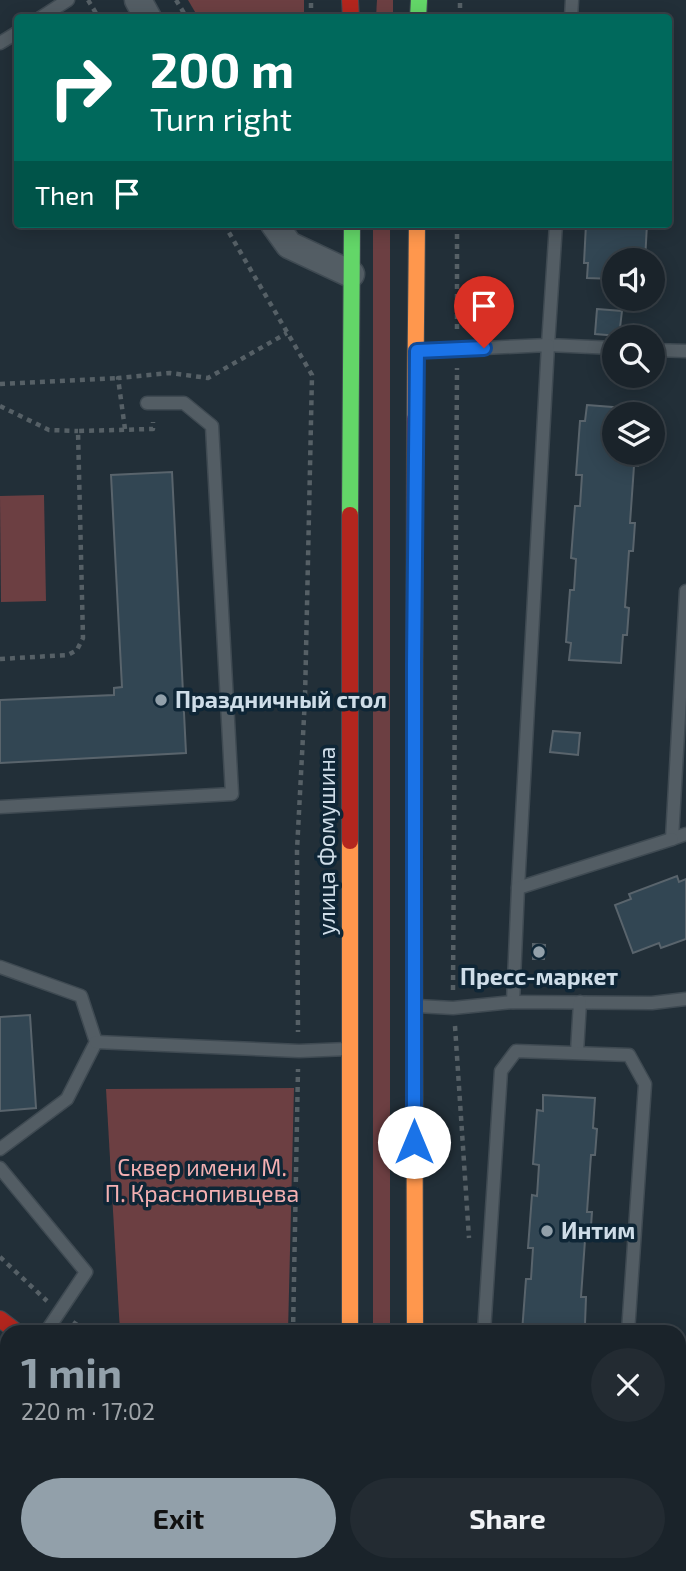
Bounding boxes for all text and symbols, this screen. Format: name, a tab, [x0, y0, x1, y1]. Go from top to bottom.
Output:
text: 200 m	[150, 39, 294, 98]
icon: right	[35, 42, 126, 133]
text: Turn right	[150, 99, 292, 137]
icon: arrive	[108, 175, 146, 213]
text: Then	[35, 179, 94, 210]
map controls	[602, 248, 665, 465]
button: sound	[602, 248, 665, 311]
pin	[454, 276, 514, 348]
icon: arrive	[465, 287, 503, 325]
button: search	[602, 325, 665, 388]
button: layers	[602, 402, 665, 465]
place label: Праздничный стол	[175, 685, 387, 713]
marker: Праздничный стол	[153, 692, 169, 708]
street label: улица Фомушина	[312, 747, 341, 935]
marker: Пресс-маркет	[531, 944, 547, 960]
place label: Пресс-маркет	[460, 962, 618, 990]
position arrow	[377, 1105, 451, 1179]
park label: Сквер имени М. П. Краснопивцева	[105, 1153, 299, 1207]
place label: Интим	[561, 1216, 635, 1244]
marker: Интим	[539, 1223, 555, 1239]
text: 1 min	[21, 1346, 122, 1396]
button: close	[591, 1348, 665, 1422]
text: 220 m · 17:02	[21, 1397, 155, 1425]
button: Exit	[21, 1478, 336, 1558]
button: Share	[350, 1478, 665, 1558]

